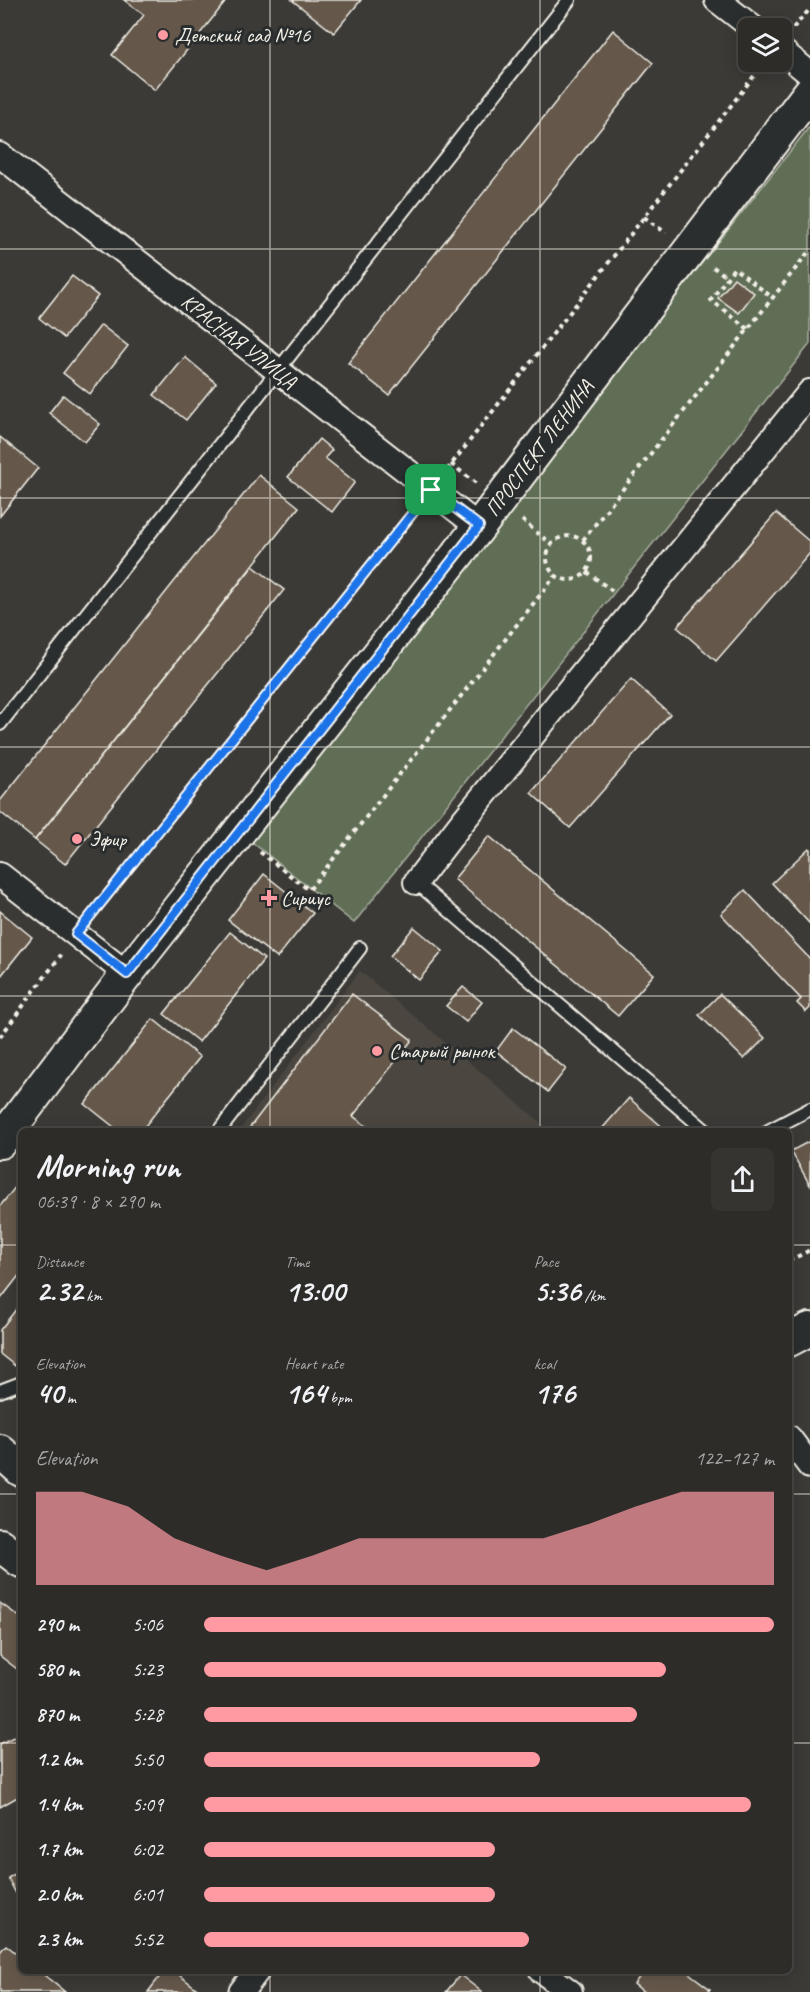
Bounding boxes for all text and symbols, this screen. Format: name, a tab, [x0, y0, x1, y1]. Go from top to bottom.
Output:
map controls	[738, 18, 792, 72]
button: layers	[738, 18, 792, 72]
place label: Детский сад №16	[175, 22, 311, 48]
marker: Детский сад №16	[156, 28, 170, 42]
street label: КРАСНАЯ УЛИЦА	[176, 288, 302, 394]
street label: ПРОСПЕКТ ЛЕНИНА	[479, 374, 599, 521]
pin	[405, 464, 456, 515]
icon: arrive	[414, 473, 447, 506]
place label: Эфир	[89, 826, 127, 852]
marker: Эфир	[70, 832, 84, 846]
place label: Сириус	[281, 885, 331, 911]
marker: Сириус	[262, 891, 276, 905]
place label: Старый рынок	[389, 1038, 497, 1064]
marker: Старый рынок	[370, 1044, 384, 1058]
text: Morning run	[36, 1145, 180, 1187]
button: share	[711, 1148, 774, 1211]
text: 06:39 · 8 × 290 m	[36, 1189, 160, 1214]
text: Distance	[36, 1252, 84, 1272]
text: Time	[285, 1252, 309, 1272]
text: Pace	[534, 1252, 559, 1272]
text: 2.32	[36, 1272, 82, 1310]
text: 13:00	[285, 1272, 345, 1310]
text: 5:36	[534, 1272, 581, 1310]
text: km	[82, 1286, 102, 1306]
text: /km	[581, 1286, 605, 1306]
text: Elevation	[36, 1354, 85, 1374]
text: Heart rate	[285, 1354, 343, 1374]
text: kcal	[534, 1354, 555, 1374]
text: 40	[36, 1374, 63, 1412]
text: 164	[285, 1374, 326, 1412]
text: 176	[534, 1374, 575, 1412]
text: m	[63, 1388, 76, 1408]
text: bpm	[326, 1388, 352, 1408]
text: Elevation	[36, 1446, 98, 1471]
text: 122–127 m	[695, 1446, 774, 1471]
text: 290 m	[36, 1612, 79, 1637]
text: 5:06	[132, 1612, 163, 1637]
text: 580 m	[36, 1657, 79, 1682]
text: 5:23	[132, 1657, 163, 1682]
text: 870 m	[36, 1702, 79, 1727]
text: 5:28	[132, 1702, 163, 1727]
text: 1.2 km	[36, 1747, 83, 1772]
text: 5:50	[132, 1747, 163, 1772]
text: 1.4 km	[36, 1792, 83, 1817]
text: 5:09	[132, 1792, 163, 1817]
text: 1.7 km	[36, 1837, 82, 1862]
text: 6:02	[132, 1837, 163, 1862]
text: 2.0 km	[36, 1882, 83, 1907]
text: 6:01	[132, 1882, 163, 1907]
text: 2.3 km	[36, 1927, 83, 1952]
text: 5:52	[132, 1927, 163, 1952]

